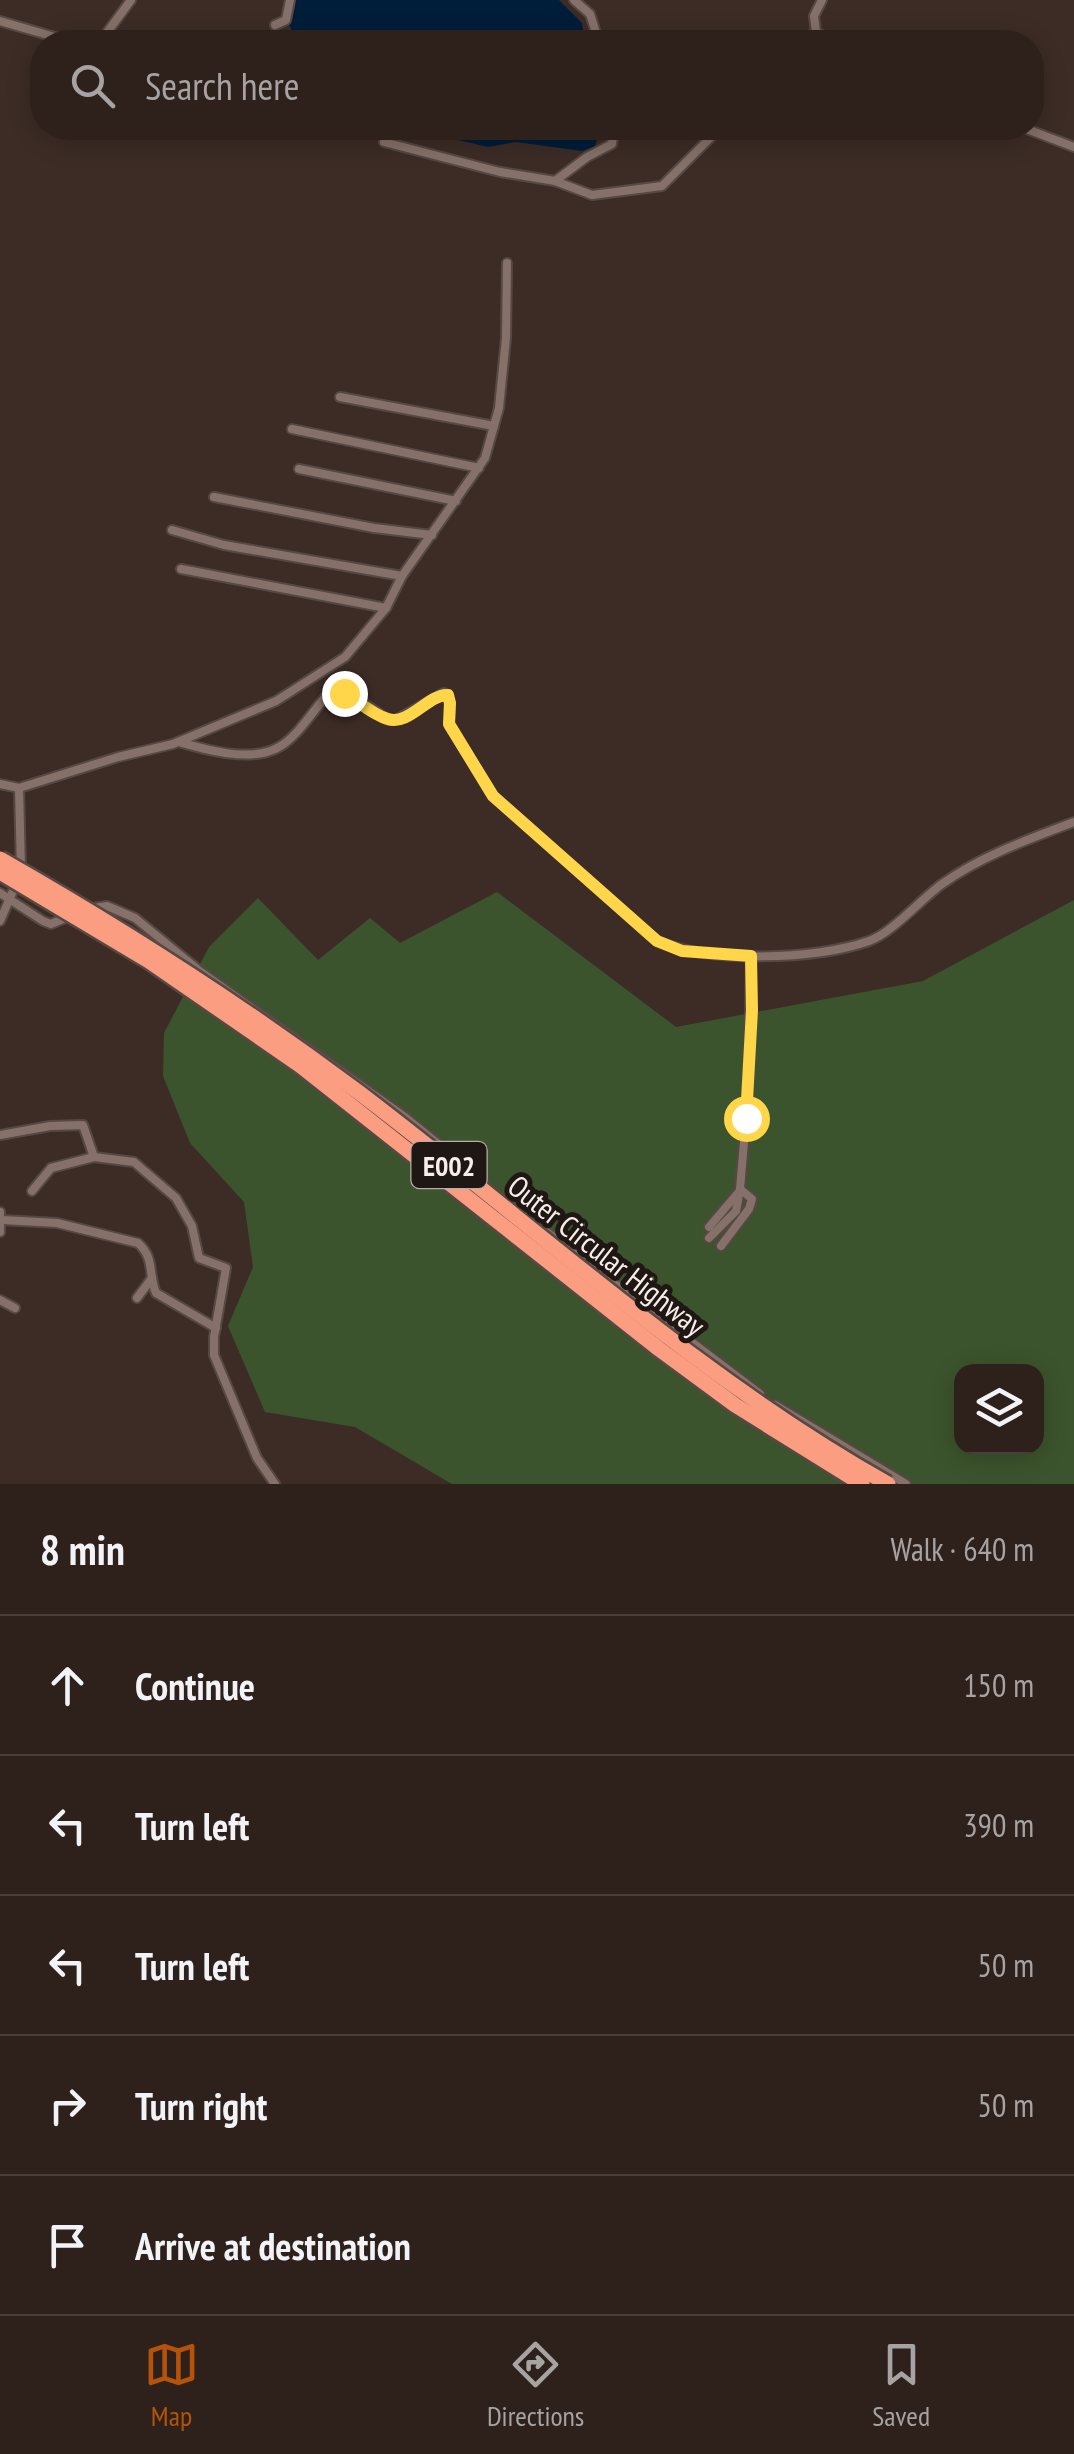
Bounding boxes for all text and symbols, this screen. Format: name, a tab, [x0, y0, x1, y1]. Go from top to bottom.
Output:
search box	[30, 30, 1044, 140]
icon: search	[65, 58, 120, 113]
text: Search here	[145, 61, 299, 110]
route end	[322, 671, 368, 717]
route start	[724, 1096, 770, 1142]
road number: E002	[412, 1142, 486, 1188]
street label: Outer Circular Highway	[500, 1166, 714, 1345]
map controls	[954, 1364, 1044, 1454]
button: layers	[954, 1364, 1044, 1454]
text: 8 min	[40, 1522, 125, 1577]
text: Walk · 640 m	[890, 1528, 1034, 1570]
icon: ahead	[40, 1658, 95, 1713]
text: Continue	[135, 1661, 255, 1710]
text: 150 m	[963, 1664, 1034, 1706]
icon: left	[40, 1798, 95, 1853]
text: Turn left	[135, 1801, 249, 1850]
text: 390 m	[963, 1804, 1034, 1846]
icon: left	[40, 1938, 95, 1993]
text: Turn left	[135, 1941, 249, 1990]
text: 50 m	[978, 1944, 1034, 1986]
icon: right	[40, 2078, 95, 2133]
text: Turn right	[135, 2081, 267, 2130]
text: 50 m	[978, 2084, 1034, 2126]
icon: arrive	[40, 2218, 95, 2273]
text: Arrive at destination	[135, 2221, 411, 2270]
tab: Map	[144, 2337, 199, 2434]
tab: Directions	[487, 2337, 584, 2434]
tab: Saved	[872, 2337, 930, 2434]

